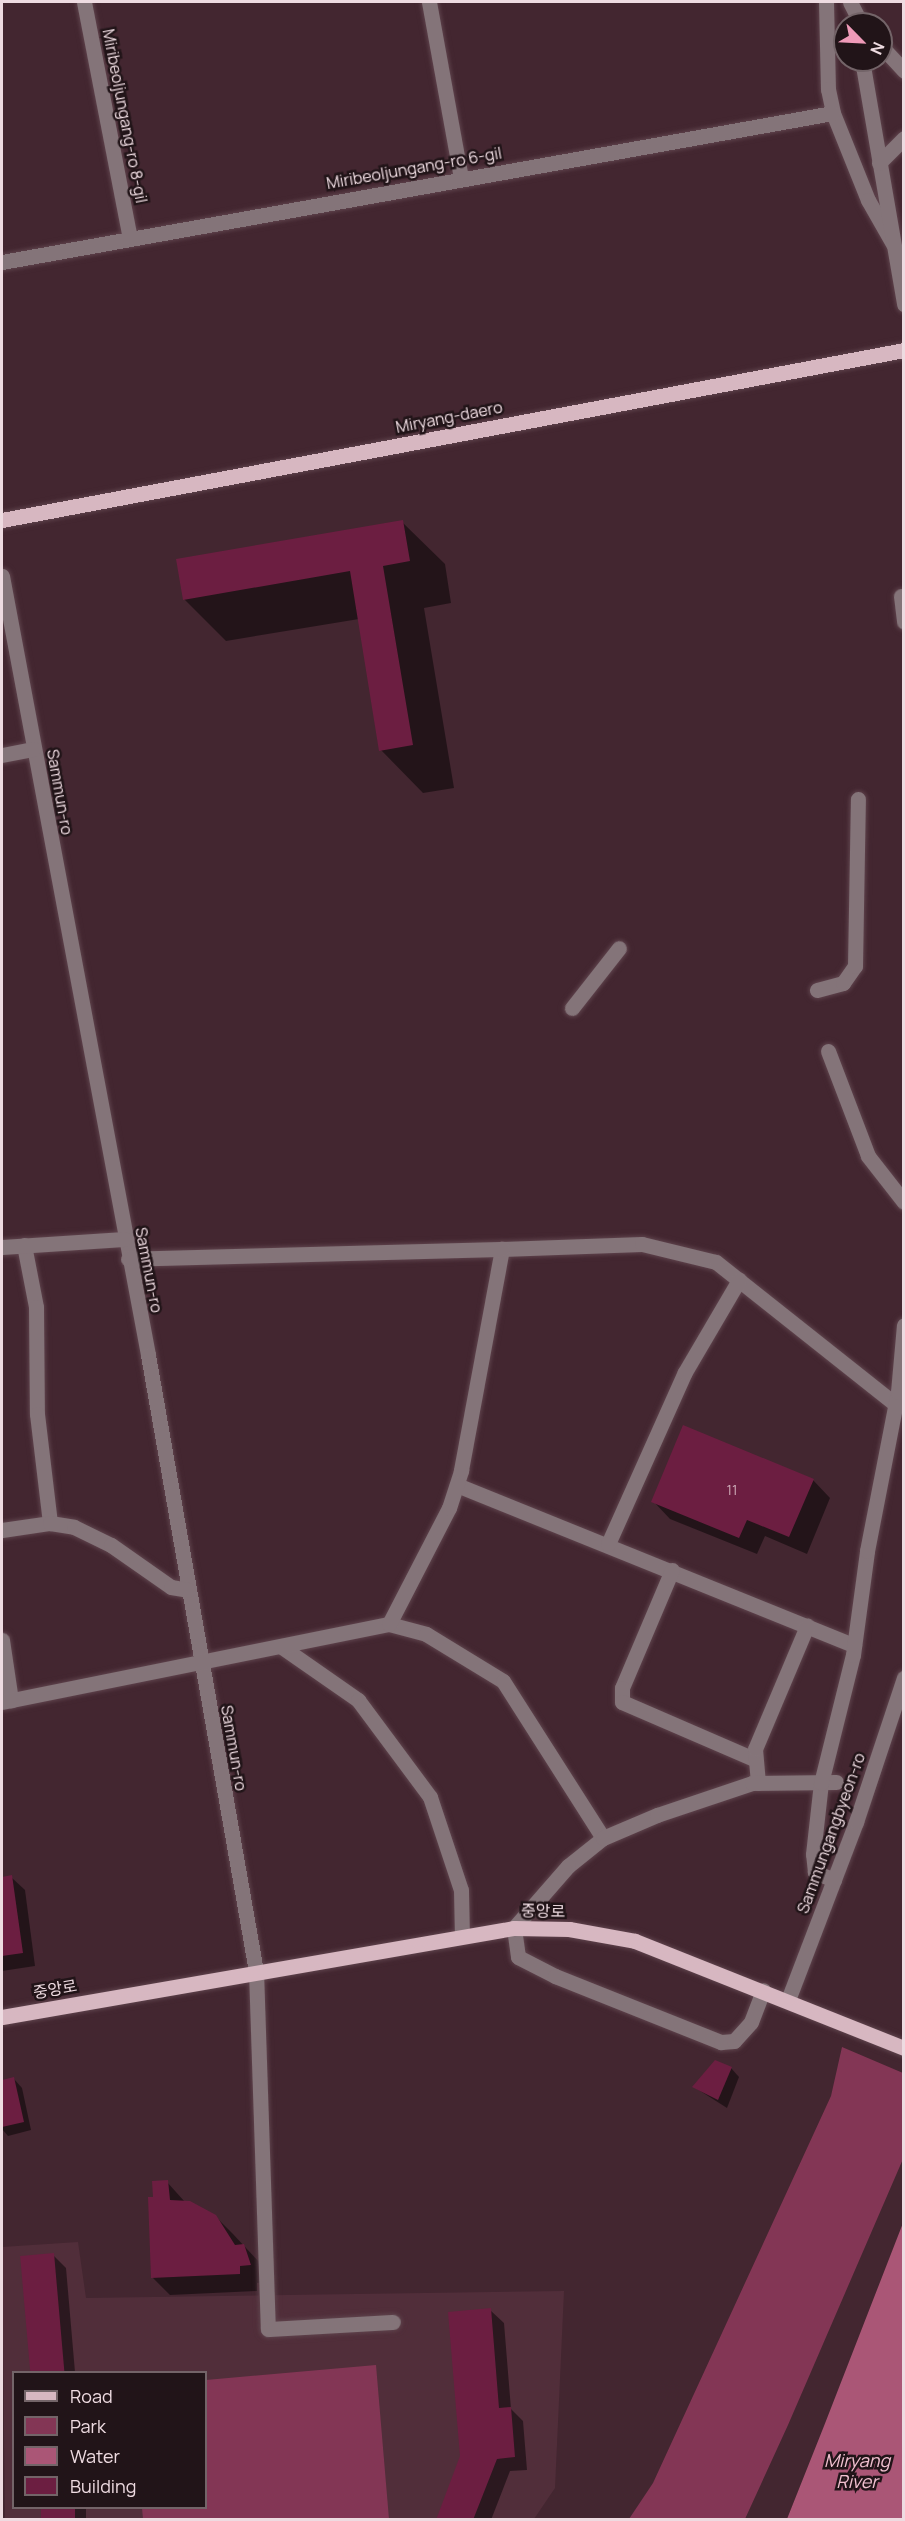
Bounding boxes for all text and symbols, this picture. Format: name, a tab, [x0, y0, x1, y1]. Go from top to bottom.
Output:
north arrow	[833, 12, 893, 72]
street label: Miribeoljungang-ro 8-gil	[99, 27, 151, 205]
text: N	[865, 39, 890, 58]
street label: Miribeoljungang-ro 6-gil	[325, 143, 503, 193]
street label: Miryang-daero	[394, 397, 504, 437]
street label: Sammun-ro	[43, 748, 77, 836]
street label: Sammun-ro	[131, 1226, 167, 1314]
house number: 11	[727, 1482, 737, 1498]
street label: Sammun-ro	[217, 1704, 251, 1792]
street label: Sammungangbyeon-ro	[793, 1750, 869, 1916]
street label: 중앙로	[521, 1901, 565, 1921]
street label: 중앙로	[32, 1976, 78, 2002]
legend	[12, 2371, 207, 2509]
text: Road	[70, 2384, 113, 2408]
text: Park	[70, 2414, 106, 2438]
text: Water	[70, 2444, 120, 2468]
water label: Miryang River	[824, 2450, 890, 2492]
text: Building	[70, 2474, 136, 2498]

